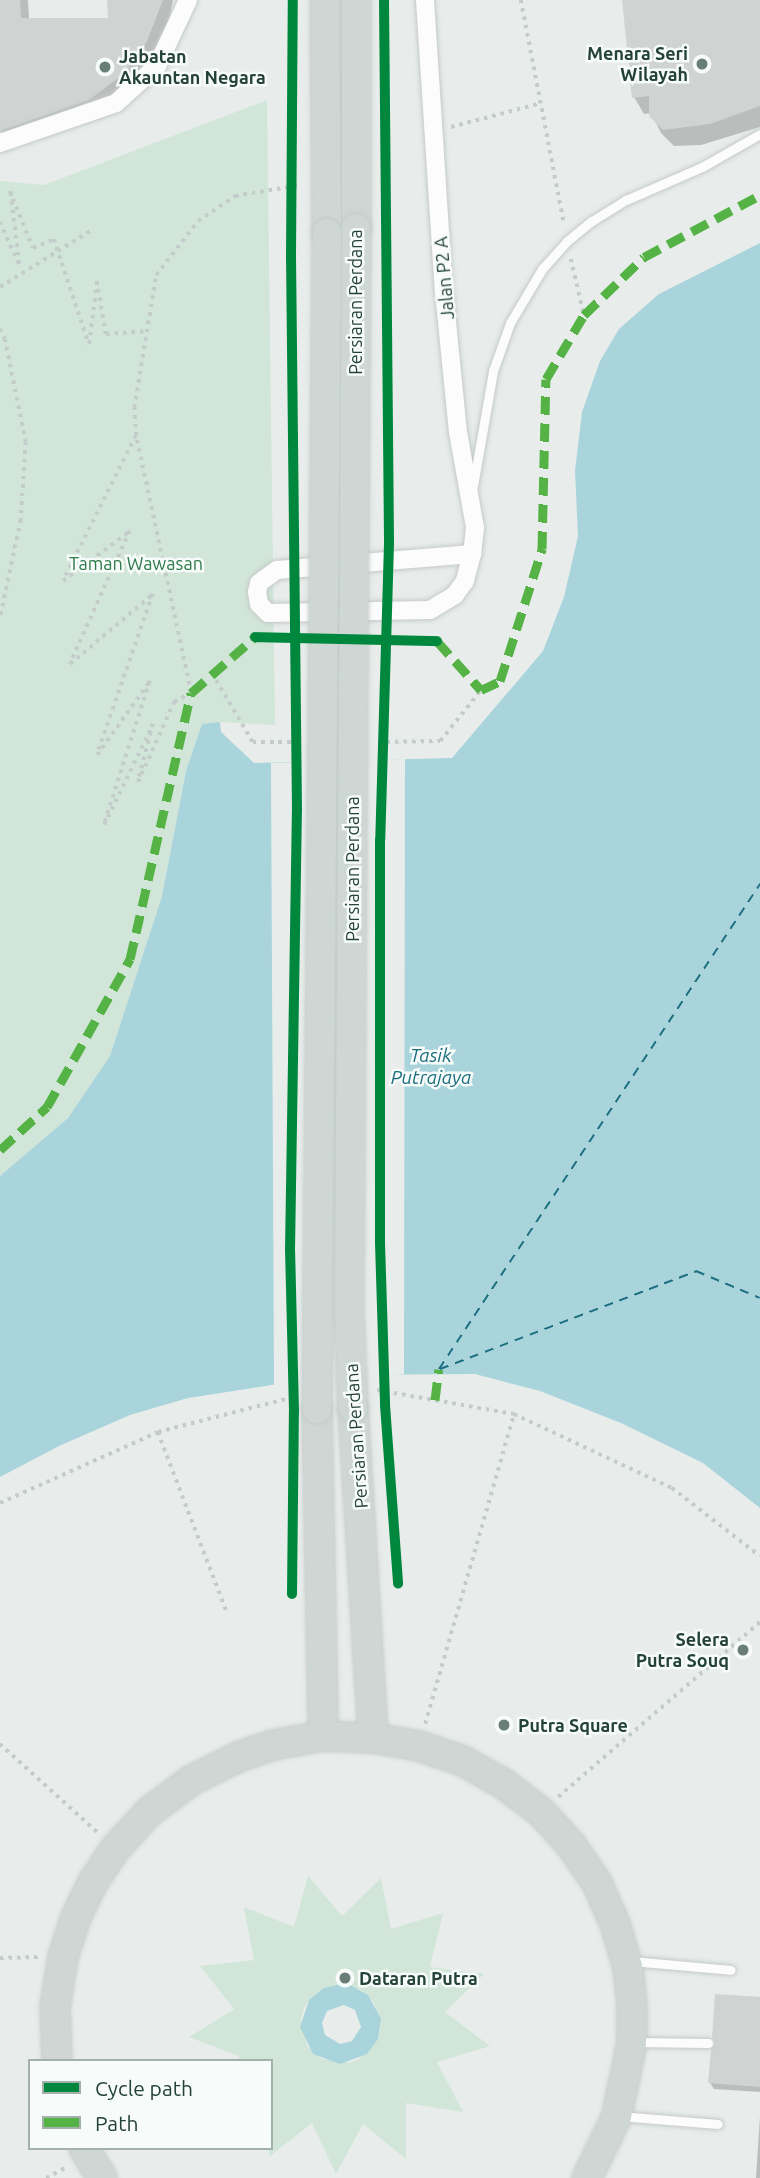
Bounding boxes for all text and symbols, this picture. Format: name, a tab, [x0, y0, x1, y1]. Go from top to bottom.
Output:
place label: Menara Seri Wilayah	[587, 43, 688, 86]
place label: Jabatan Akauntan Negara	[119, 46, 266, 88]
marker: Menara Seri Wilayah	[694, 56, 710, 72]
marker: Jabatan Akauntan Negara	[97, 59, 113, 75]
street label: Persiaran Perdana	[344, 229, 366, 375]
street label: Jalan P2 A	[430, 236, 458, 320]
park label: Taman Wawasan	[69, 552, 203, 574]
street label: Persiaran Perdana	[341, 796, 363, 942]
water label: Tasik Putrajaya	[391, 1045, 471, 1089]
street label: Persiaran Perdana	[340, 1363, 372, 1509]
place label: Selera Putra Souq	[636, 1629, 729, 1672]
marker: Selera Putra Souq	[735, 1642, 751, 1658]
place label: Putra Square	[518, 1714, 628, 1736]
marker: Putra Square	[496, 1717, 512, 1733]
place label: Dataran Putra	[359, 1967, 478, 1989]
marker: Dataran Putra	[337, 1970, 353, 1986]
legend	[28, 2059, 273, 2150]
text: Cycle path	[95, 2076, 193, 2100]
text: Path	[95, 2111, 138, 2135]

